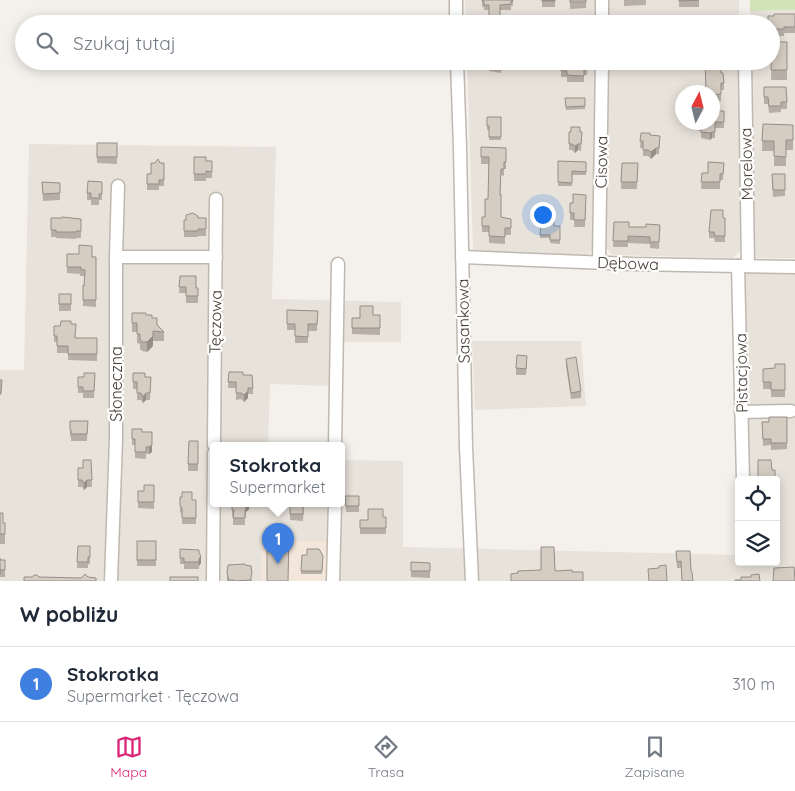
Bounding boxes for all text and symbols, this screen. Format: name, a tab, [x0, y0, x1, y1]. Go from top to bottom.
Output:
search box	[15, 15, 780, 70]
icon: search	[33, 29, 61, 57]
text: Szukaj tutaj	[73, 31, 176, 55]
north arrow	[675, 85, 720, 130]
street label: Morelowa	[735, 127, 757, 201]
street label: Cisowa	[591, 135, 611, 189]
your location	[530, 202, 556, 228]
street label: Dębowa	[597, 252, 659, 274]
street label: Sasankowa	[452, 278, 474, 364]
street label: Tęczowa	[204, 290, 226, 354]
street label: Pistacjowa	[730, 333, 752, 413]
street label: Słoneczna	[106, 346, 126, 422]
popup	[210, 442, 345, 507]
text: Stokrotka	[229, 453, 321, 477]
map controls	[735, 476, 780, 566]
button: locate	[735, 476, 780, 521]
text: Supermarket	[229, 477, 326, 497]
button: layers	[735, 521, 780, 566]
pin: 1	[262, 523, 294, 564]
text: W pobliżu	[20, 601, 118, 627]
text: Stokrotka	[67, 662, 159, 686]
text: 1	[33, 674, 39, 694]
text: 310 m	[732, 674, 775, 694]
text: Supermarket · Tęczowa	[67, 686, 239, 706]
tab: Mapa	[110, 733, 147, 781]
tab: Trasa	[368, 733, 404, 781]
tab: Zapisane	[625, 733, 685, 781]

